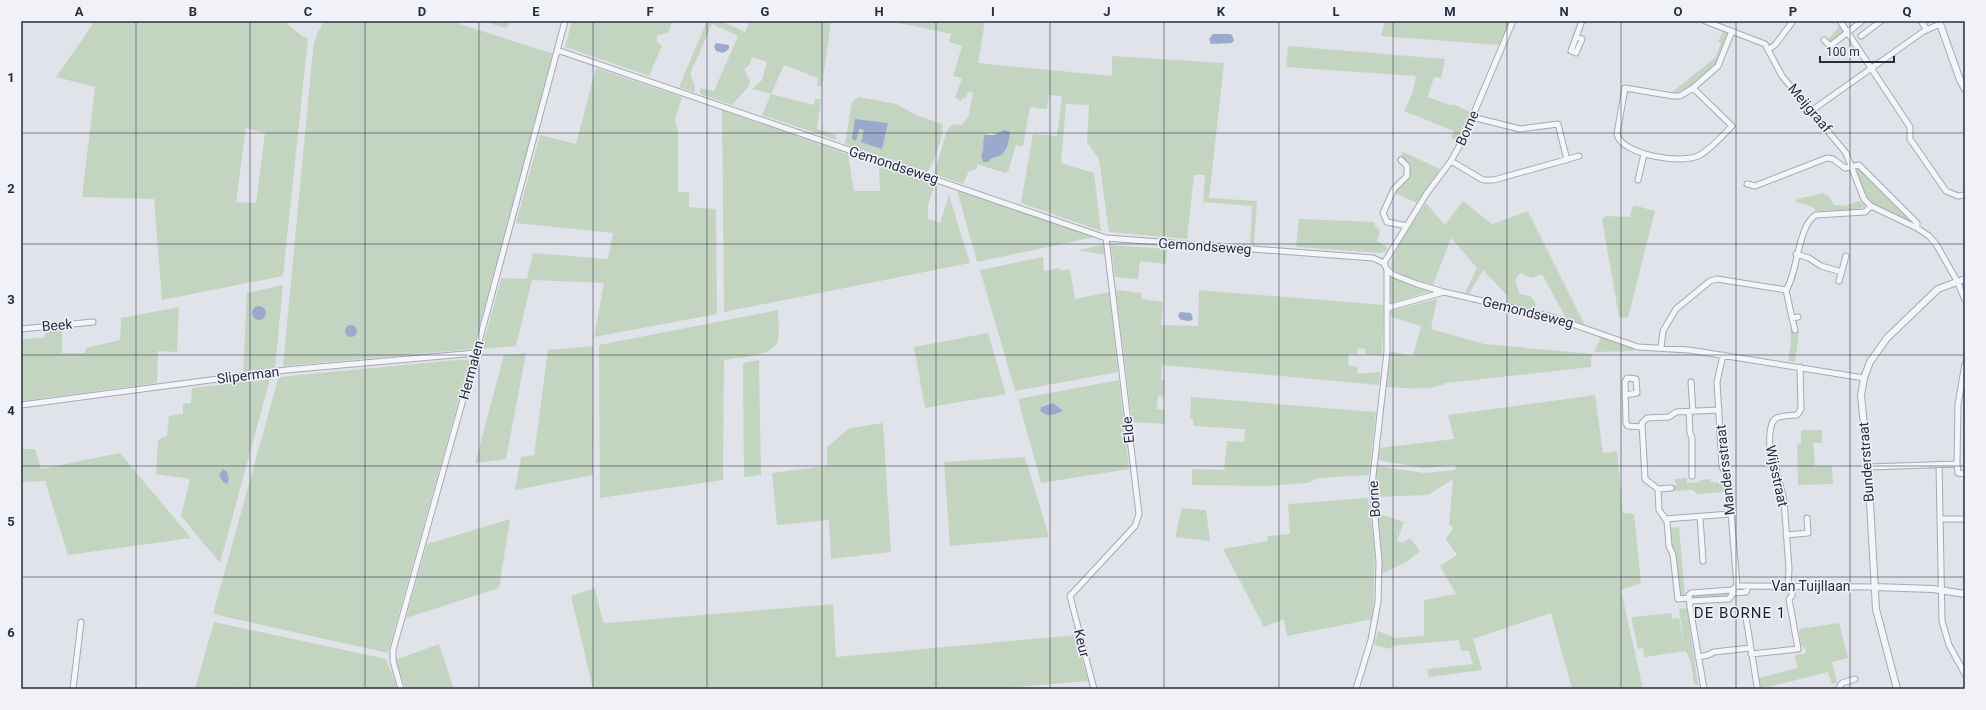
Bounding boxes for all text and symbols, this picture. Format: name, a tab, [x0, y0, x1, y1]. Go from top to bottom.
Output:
text: A	[75, 4, 84, 19]
text: B	[189, 4, 197, 19]
text: C	[304, 4, 313, 19]
text: D	[418, 4, 426, 19]
text: E	[532, 4, 540, 19]
text: F	[646, 4, 654, 19]
text: G	[761, 4, 770, 19]
text: H	[874, 4, 884, 19]
text: I	[991, 4, 995, 19]
text: J	[1103, 4, 1111, 19]
text: K	[1217, 4, 1226, 19]
text: L	[1332, 4, 1340, 19]
text: M	[1444, 4, 1456, 19]
text: N	[1559, 4, 1569, 19]
text: O	[1674, 4, 1683, 19]
text: P	[1789, 4, 1797, 19]
text: Q	[1903, 4, 1912, 19]
scale bar	[1820, 38, 1894, 64]
text: 100 m	[1826, 45, 1860, 59]
text: 1	[7, 70, 15, 85]
street label: Meijgraaf	[1785, 80, 1835, 136]
street label: Borne	[1452, 108, 1482, 148]
street label: Gemondseweg	[847, 143, 941, 187]
text: 2	[7, 181, 15, 196]
street label: Gemondseweg	[1158, 235, 1252, 257]
text: 3	[7, 292, 15, 307]
street label: Gemondseweg	[1481, 293, 1575, 331]
street label: Beek	[41, 316, 74, 334]
street label: Hermalen	[455, 339, 487, 401]
street label: Sliperman	[216, 363, 280, 387]
text: 4	[7, 403, 15, 418]
street label: Elde	[1119, 416, 1137, 444]
street label: Bunderstraat	[1855, 421, 1877, 503]
street label: Mandersstraat	[1712, 424, 1738, 516]
street label: Wijsstraat	[1763, 444, 1791, 509]
street label: Borne	[1365, 480, 1383, 518]
text: 5	[7, 514, 15, 529]
street label: Van Tuijllaan	[1771, 578, 1851, 594]
district label: DE BORNE 1	[1694, 604, 1786, 622]
text: 6	[7, 625, 15, 640]
street label: Keur	[1071, 627, 1093, 659]

